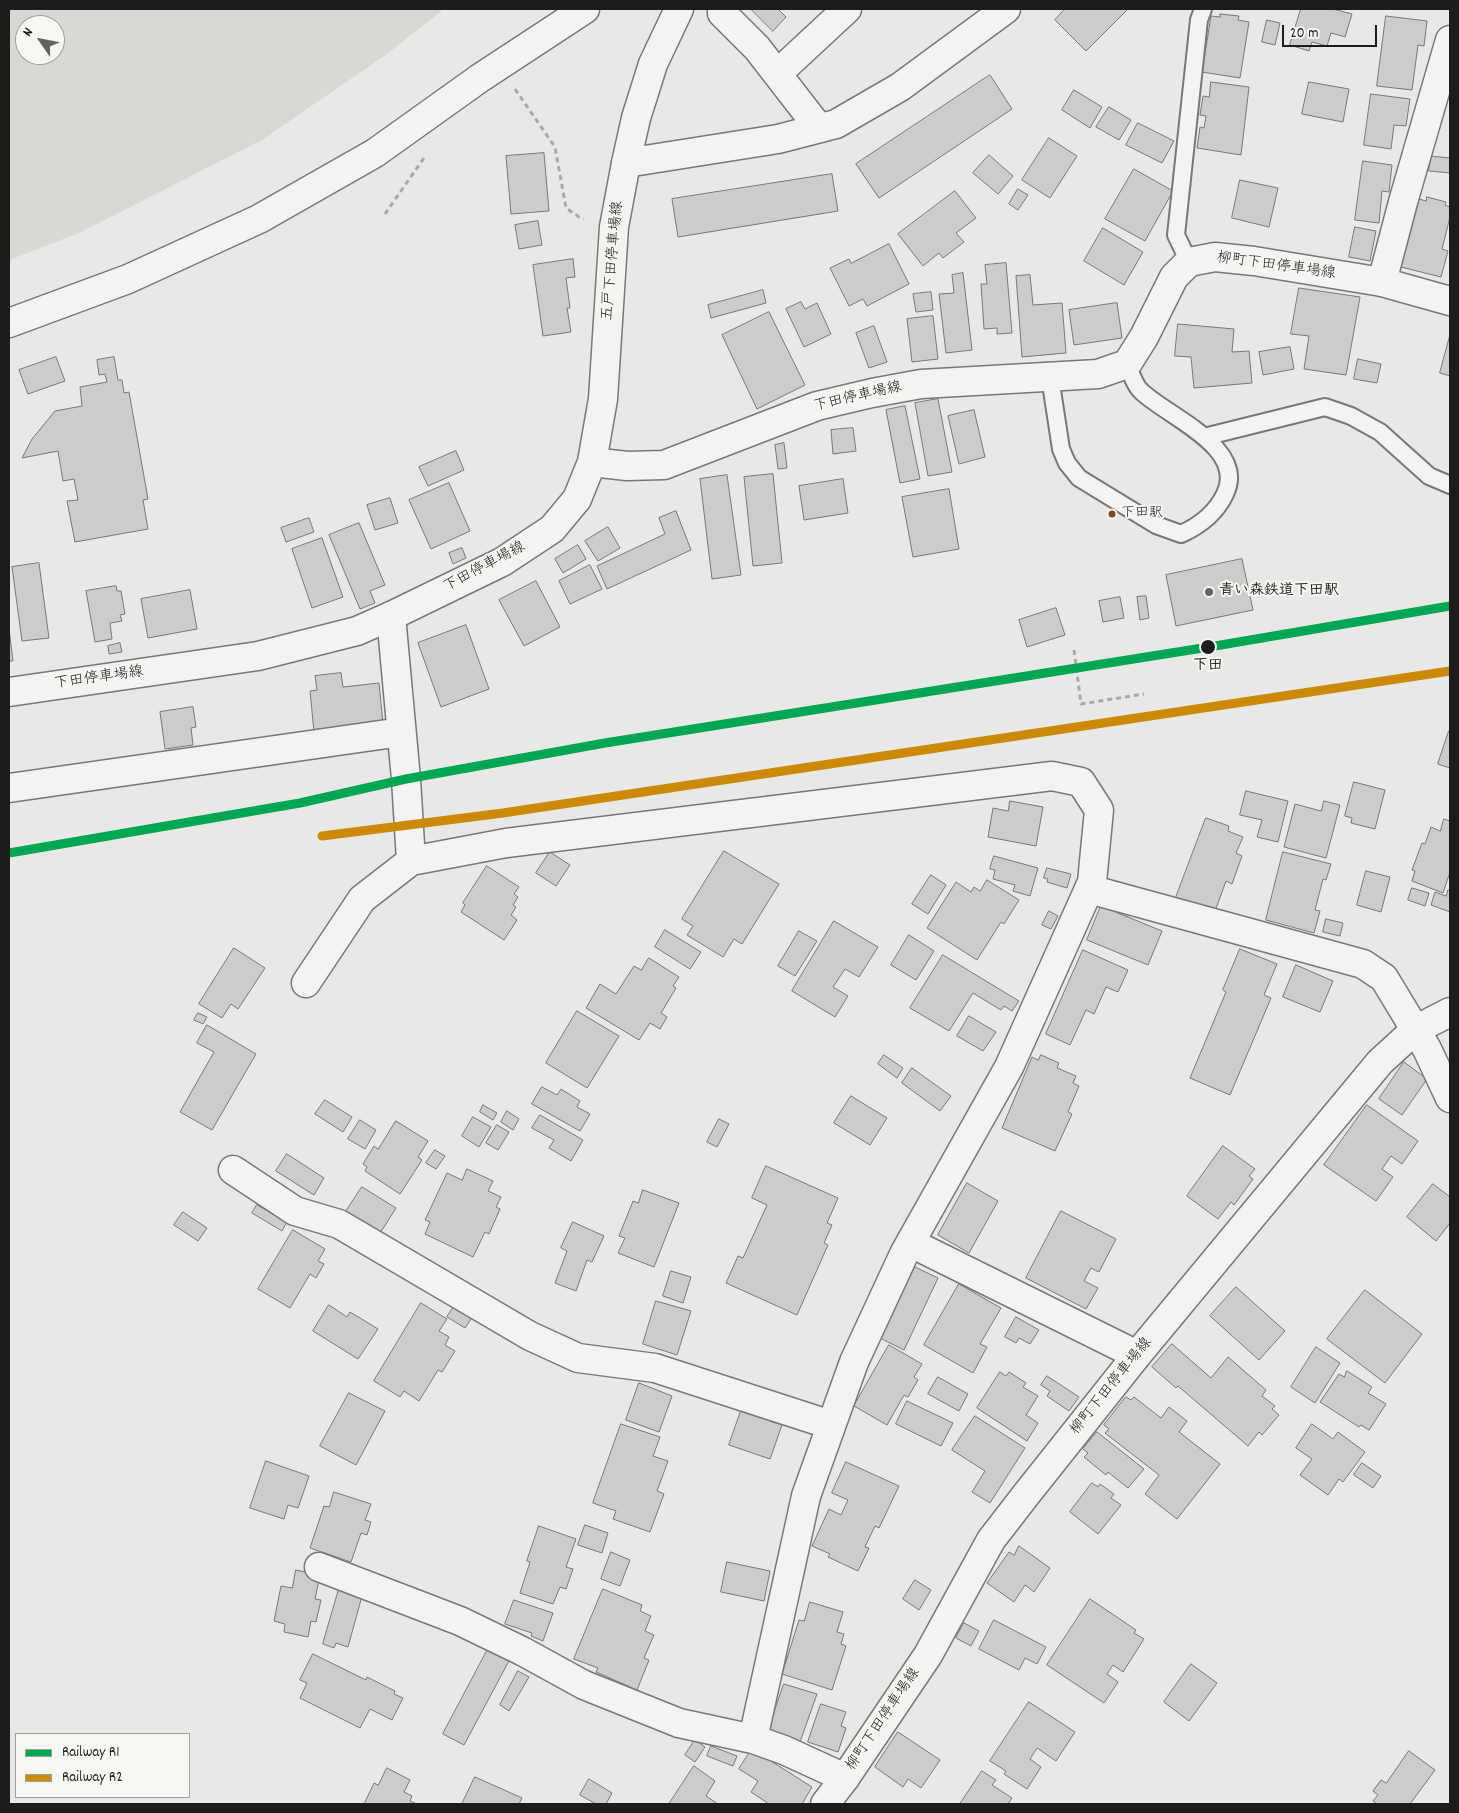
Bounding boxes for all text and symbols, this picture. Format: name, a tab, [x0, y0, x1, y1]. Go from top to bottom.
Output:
north arrow	[15, 15, 65, 65]
scale bar	[1284, 15, 1379, 47]
text: 20 m	[1290, 23, 1318, 45]
text: N	[18, 24, 39, 41]
street label: 五戸下田停車場線	[600, 200, 628, 322]
street label: 柳町下田停車場線	[1215, 250, 1337, 284]
street label: 下田停車場線	[812, 379, 904, 417]
place label: 下田駅	[1121, 506, 1163, 522]
marker: 下田駅	[1107, 509, 1117, 519]
street label: 下田停車場線	[441, 539, 529, 597]
place label: 青い森鉄道下田駅	[1219, 583, 1339, 601]
marker: 青い森鉄道下田駅	[1203, 586, 1215, 598]
marker: 下田	[1199, 638, 1217, 656]
place label: 下田	[1193, 658, 1223, 676]
street label: 下田停車場線	[53, 664, 145, 694]
street label: 柳町下田停車場線	[1067, 1335, 1157, 1439]
street label: 柳町下田停車場線	[843, 1665, 925, 1775]
legend	[15, 1733, 190, 1798]
text: Railway R1	[62, 1742, 119, 1764]
text: Railway R2	[62, 1767, 123, 1789]

